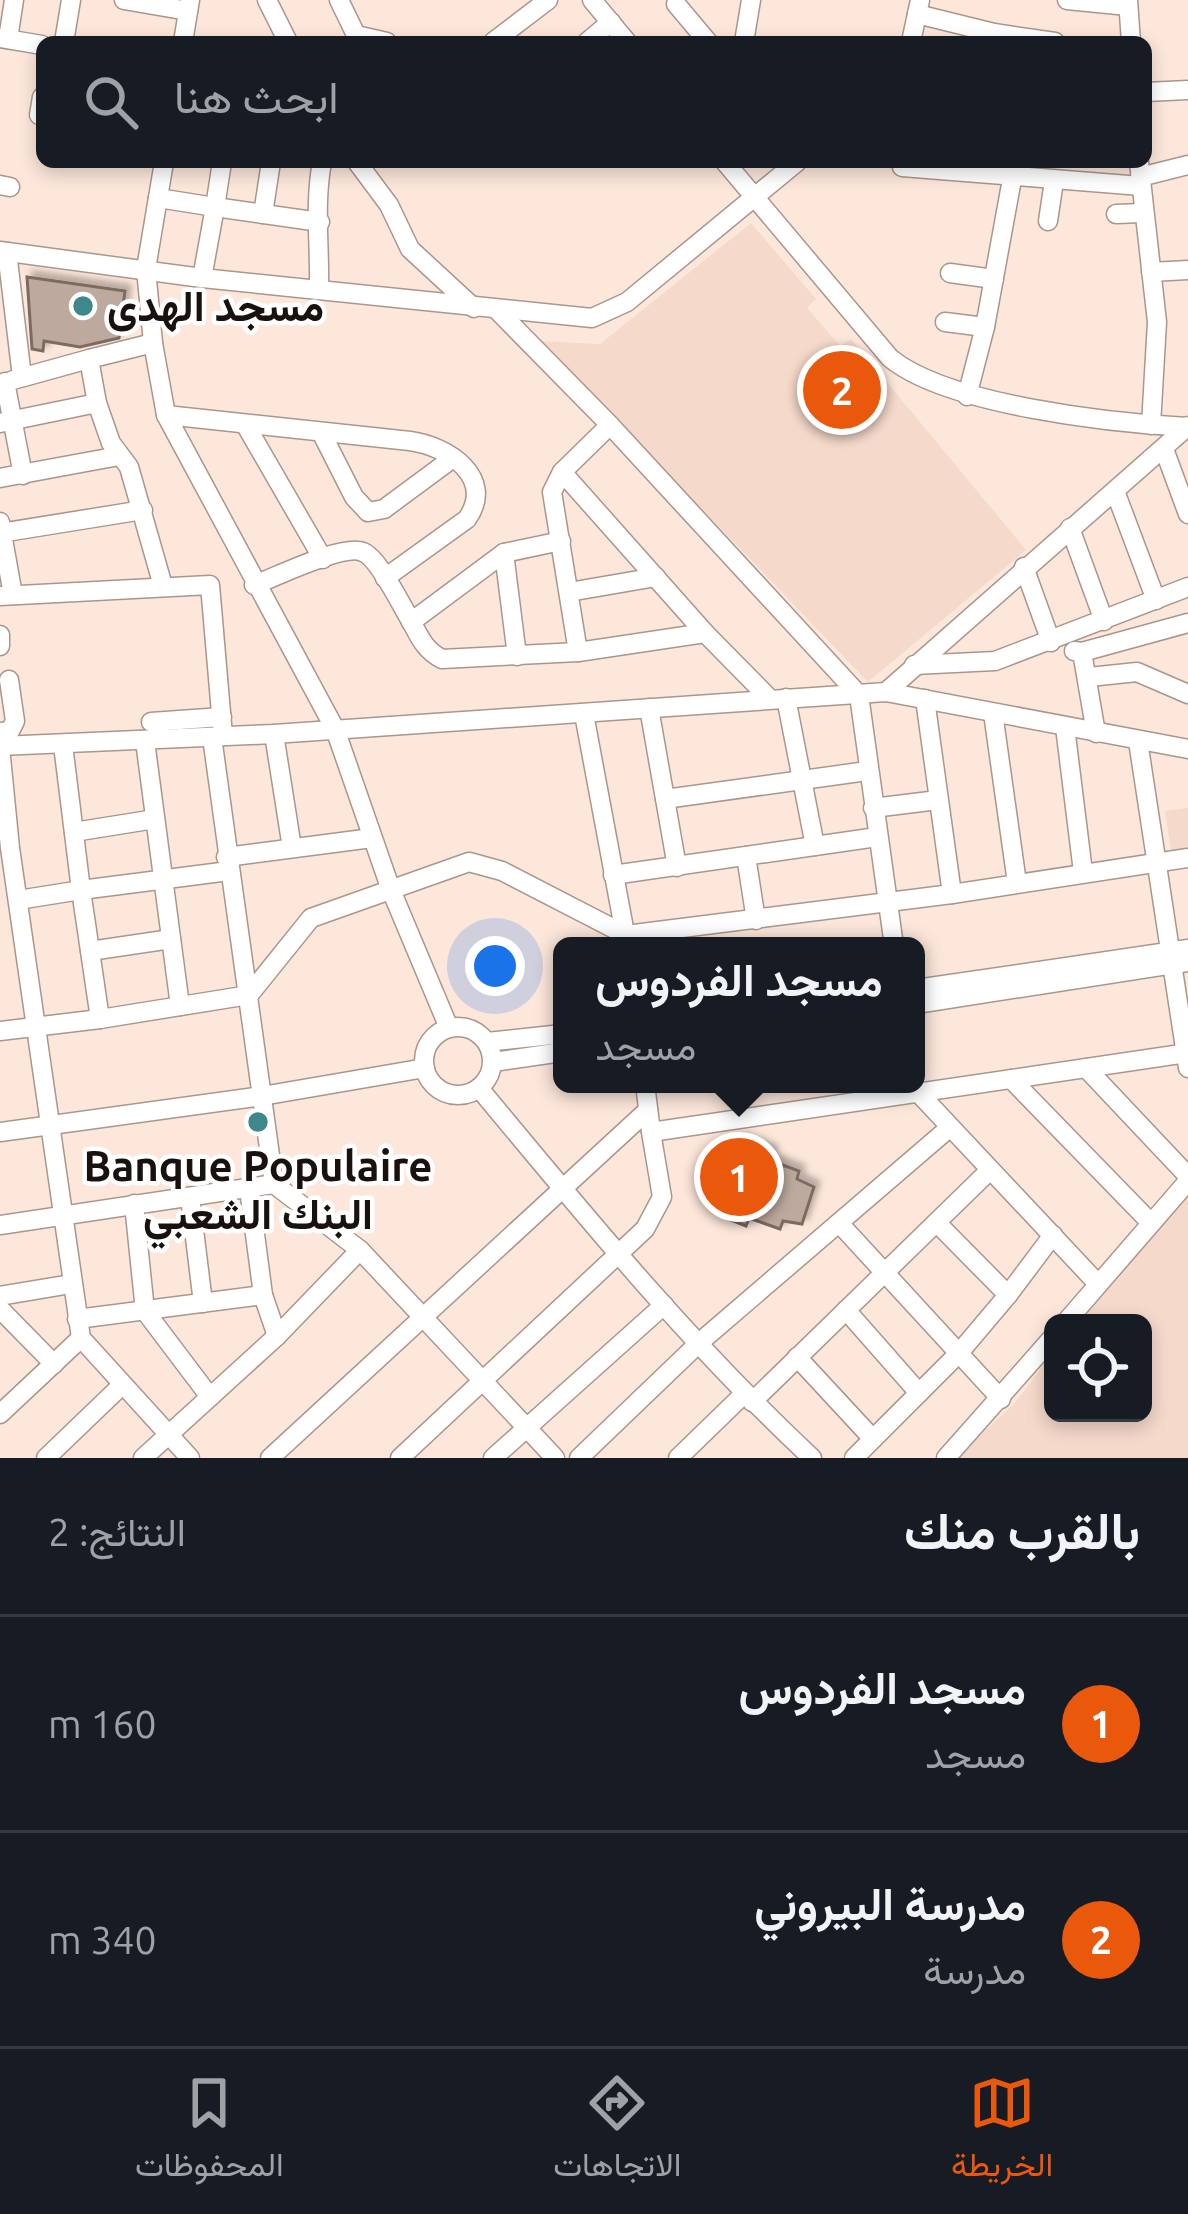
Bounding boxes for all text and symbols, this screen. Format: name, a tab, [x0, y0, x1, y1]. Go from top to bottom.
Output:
search box	[36, 36, 1152, 168]
icon: search	[78, 69, 144, 135]
text: ابحث هنا	[174, 71, 339, 122]
place label: مسجد الهدى	[107, 282, 324, 333]
marker: مسجد الهدى	[70, 293, 96, 319]
pin: 2	[803, 345, 881, 435]
your location	[465, 936, 525, 996]
popup	[553, 937, 925, 1093]
text: مسجد الفردوس	[595, 954, 883, 1005]
text: مسجد	[595, 1024, 696, 1067]
marker: Banque Populaire البنك الشعبي	[245, 1109, 271, 1135]
pin: 1	[700, 1132, 778, 1222]
place label: Banque Populaire البنك الشعبي	[84, 1142, 432, 1249]
map controls	[1044, 1314, 1152, 1422]
button: locate	[1044, 1314, 1152, 1422]
text: بالقرب منك	[904, 1501, 1140, 1559]
text: النتائج: 2	[48, 1510, 186, 1553]
text: مسجد الفردوس	[739, 1662, 1026, 1713]
text: 160 m	[48, 1702, 157, 1745]
text: 1	[1090, 1702, 1112, 1745]
text: مسجد	[925, 1732, 1026, 1775]
text: مدرسة البيروني	[754, 1878, 1026, 1929]
text: 340 m	[48, 1918, 157, 1961]
text: 2	[1090, 1918, 1112, 1961]
text: مدرسة	[923, 1948, 1026, 1991]
tab: المحفوظات	[135, 2070, 284, 2194]
tab: الاتجاهات	[553, 2070, 681, 2194]
tab: الخريطة	[951, 2070, 1053, 2194]

